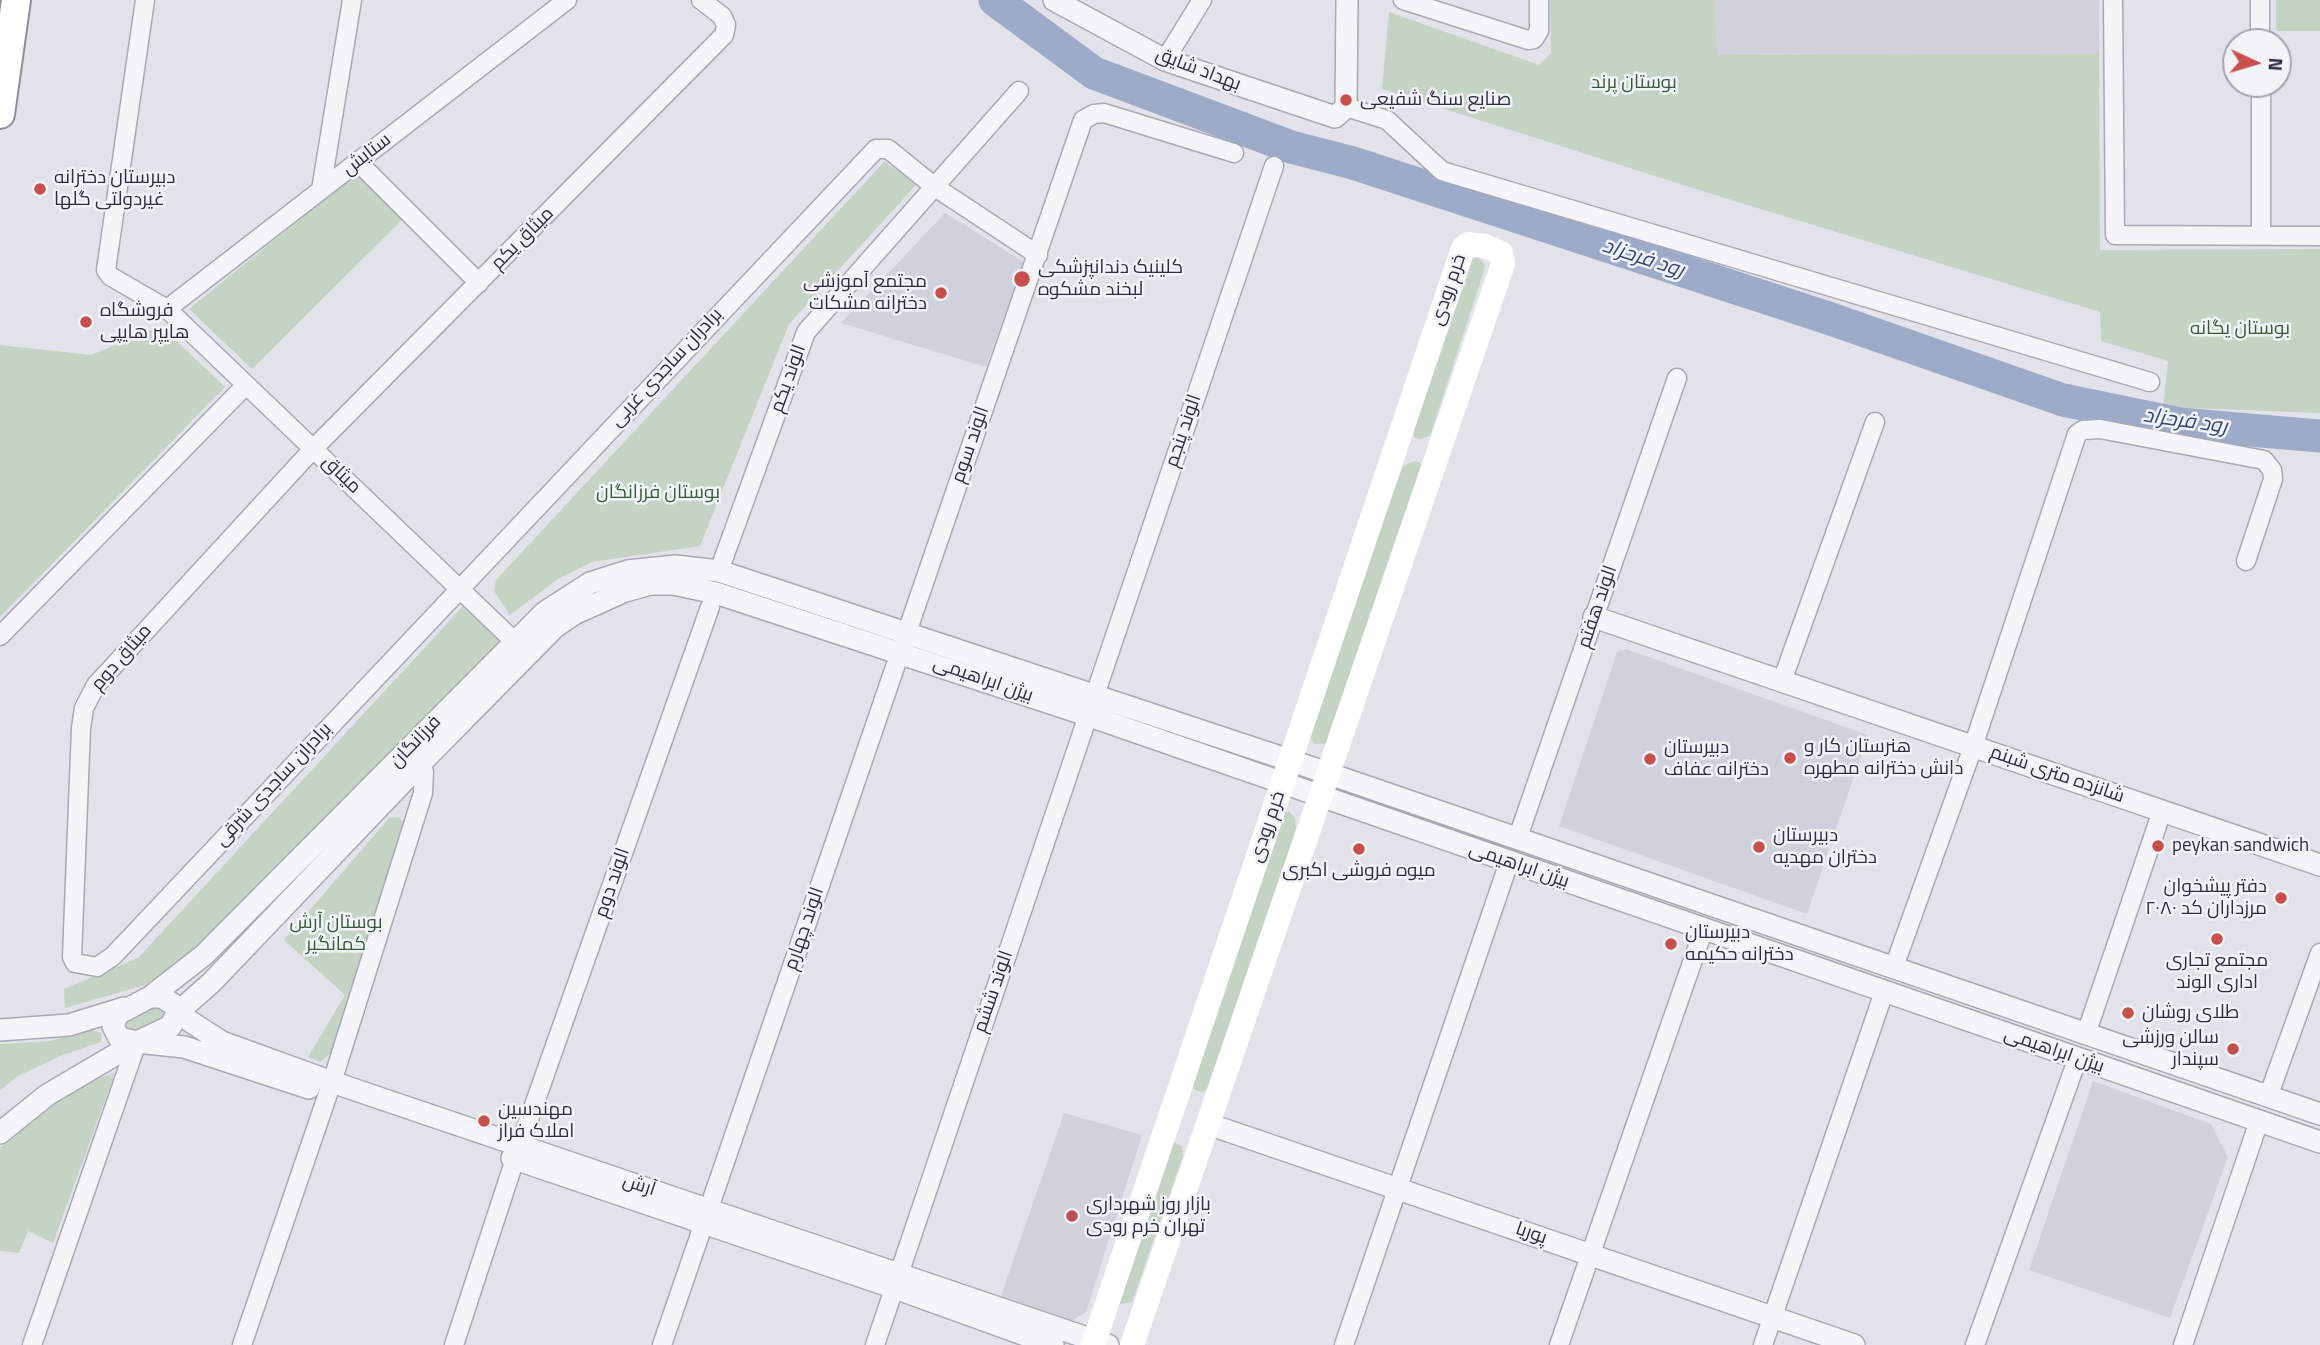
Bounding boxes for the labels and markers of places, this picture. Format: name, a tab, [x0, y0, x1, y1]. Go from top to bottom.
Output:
place label: صنایع سنگ شفیعی	[1360, 89, 1511, 111]
marker: صنایع سنگ شفیعی	[1338, 92, 1354, 108]
place label: دبیرستان دخترانه غیردولتی گلها	[54, 167, 175, 211]
marker: دبیرستان دخترانه غیردولتی گلها	[32, 181, 48, 197]
place label: کلینیک دندانپزشکی لبخند مشکوه	[1038, 257, 1183, 301]
marker: کلینیک دندانپزشکی لبخند مشکوه	[1012, 269, 1032, 289]
place label: مجتمع آموزشی دخترانه مشکات	[803, 271, 927, 315]
marker: مجتمع آموزشی دخترانه مشکات	[933, 285, 949, 301]
place label: فروشگاه هایپر هایپی	[100, 300, 189, 344]
marker: فروشگاه هایپر هایپی	[78, 314, 94, 330]
place label: هنرستان کار و دانش دخترانه مطهره	[1804, 736, 1963, 780]
place label: دبیرستان دخترانه عفاف	[1664, 737, 1769, 781]
marker: هنرستان کار و دانش دخترانه مطهره	[1782, 750, 1798, 766]
marker: دبیرستان دخترانه عفاف	[1642, 751, 1658, 767]
place label: دبیرستان دختران مهدیه	[1773, 825, 1877, 869]
place label: peykan sandwich	[2172, 835, 2309, 857]
marker: peykan sandwich	[2150, 838, 2166, 854]
marker: دبیرستان دختران مهدیه	[1751, 839, 1767, 855]
marker: میوه فروشی اکبری	[1351, 841, 1367, 857]
place label: میوه فروشی اکبری	[1282, 860, 1436, 882]
place label: دفتر پیشخوان مرزداران کد ۲۰۸۰	[2145, 876, 2267, 920]
marker: دفتر پیشخوان مرزداران کد ۲۰۸۰	[2273, 890, 2289, 906]
place label: دبیرستان دخترانه حکیمه	[1685, 922, 1794, 966]
marker: مجتمع تجاری اداری الوند	[2209, 931, 2225, 947]
marker: دبیرستان دخترانه حکیمه	[1663, 936, 1679, 952]
place label: مجتمع تجاری اداری الوند	[2166, 950, 2268, 994]
place label: طلای روشان	[2142, 1002, 2239, 1024]
marker: طلای روشان	[2120, 1005, 2136, 1021]
place label: سالن ورزشی سپندار	[2122, 1027, 2219, 1071]
marker: سالن ورزشی سپندار	[2225, 1041, 2241, 1057]
place label: مهندسین املاک فراز	[498, 1099, 574, 1143]
marker: مهندسین املاک فراز	[476, 1113, 492, 1129]
place label: بازار روز شهرداری تهران خرم رودی	[1086, 1194, 1211, 1238]
marker: بازار روز شهرداری تهران خرم رودی	[1064, 1208, 1080, 1224]

